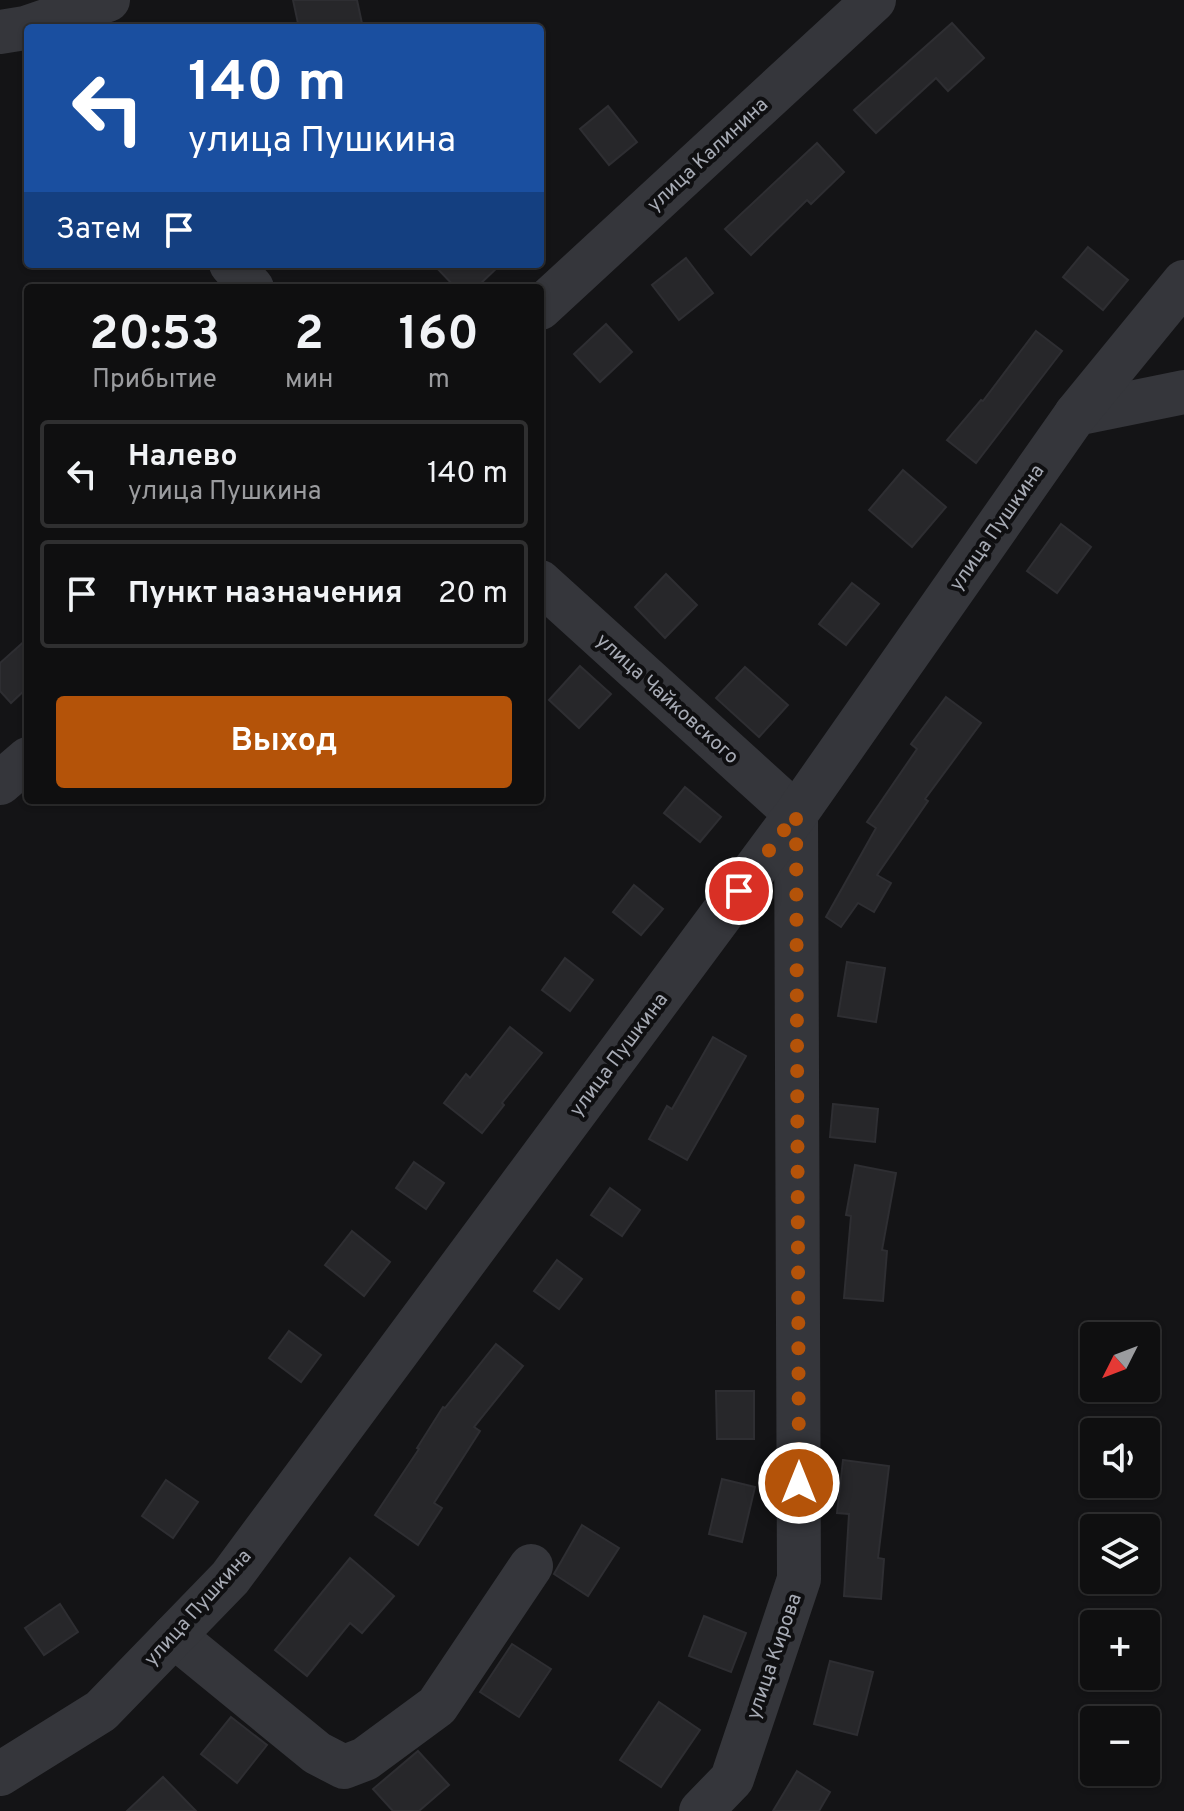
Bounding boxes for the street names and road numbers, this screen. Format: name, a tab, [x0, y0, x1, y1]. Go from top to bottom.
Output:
street label: улица Калинина	[642, 93, 774, 218]
street label: улица Пушкина	[944, 460, 1051, 597]
street label: улица Чайковского	[590, 628, 744, 771]
street label: улица Пушкина	[564, 988, 675, 1122]
street label: улица Пушкина	[139, 1544, 258, 1672]
street label: улица Кирова	[741, 1590, 809, 1723]

